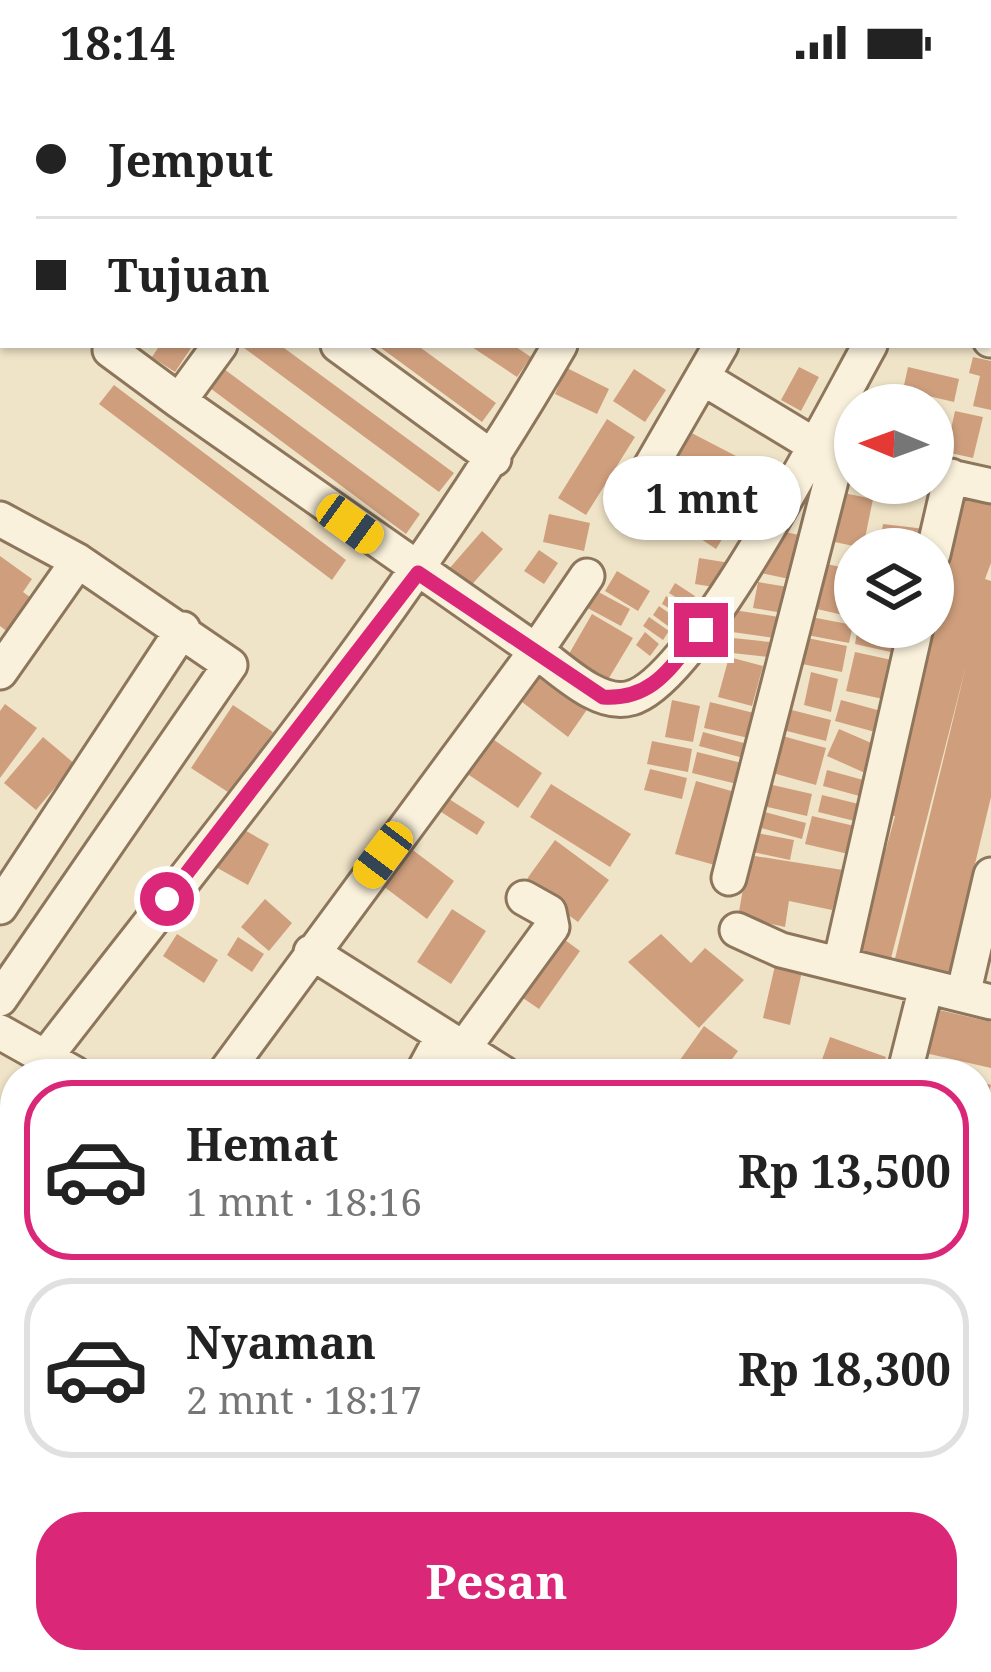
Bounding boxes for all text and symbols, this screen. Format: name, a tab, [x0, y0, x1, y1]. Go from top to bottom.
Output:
text: 18:14	[60, 12, 175, 73]
text: Jemput	[108, 129, 273, 190]
text: Tujuan	[108, 244, 270, 305]
north arrow	[834, 384, 954, 504]
map controls	[834, 384, 954, 648]
callout: 1 mnt	[602, 456, 800, 540]
text: 1 mnt	[646, 471, 758, 524]
car	[310, 488, 390, 560]
button: layers	[834, 528, 954, 648]
route end	[674, 603, 728, 657]
car	[347, 815, 419, 895]
route start	[140, 872, 194, 926]
text: Hemat	[186, 1113, 338, 1174]
icon: car	[42, 1116, 150, 1224]
text: Rp 13,500	[738, 1140, 951, 1201]
text: 1 mnt · 18:16	[186, 1174, 422, 1227]
text: Nyaman	[186, 1311, 376, 1372]
icon: car	[42, 1314, 150, 1422]
text: Rp 18,300	[738, 1338, 951, 1399]
text: 2 mnt · 18:17	[186, 1372, 422, 1425]
button: Pesan	[36, 1512, 957, 1650]

